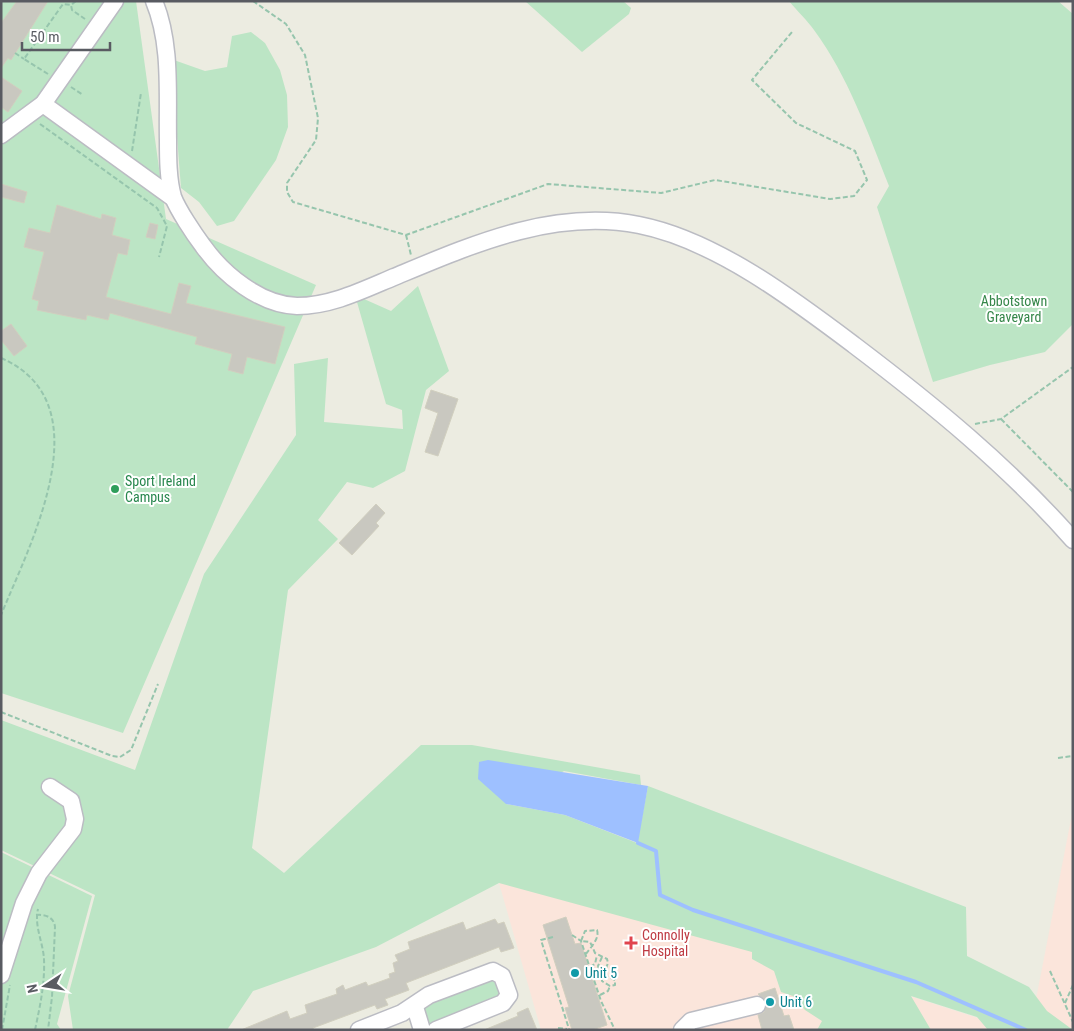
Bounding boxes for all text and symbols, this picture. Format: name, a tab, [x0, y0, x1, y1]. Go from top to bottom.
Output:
scale bar	[22, 20, 110, 52]
text: 50 m	[30, 28, 60, 46]
park label: Abbotstown Graveyard	[981, 293, 1047, 325]
place label: Sport Ireland Campus	[125, 473, 196, 505]
marker: Sport Ireland Campus	[109, 483, 121, 495]
place label: Connolly Hospital	[642, 927, 690, 959]
marker: Connolly Hospital	[624, 936, 638, 950]
north arrow	[20, 961, 70, 1011]
place label: Unit 5	[585, 965, 617, 981]
marker: Unit 5	[569, 967, 581, 979]
text: N	[24, 983, 41, 995]
place label: Unit 6	[780, 994, 812, 1010]
marker: Unit 6	[764, 996, 776, 1008]

